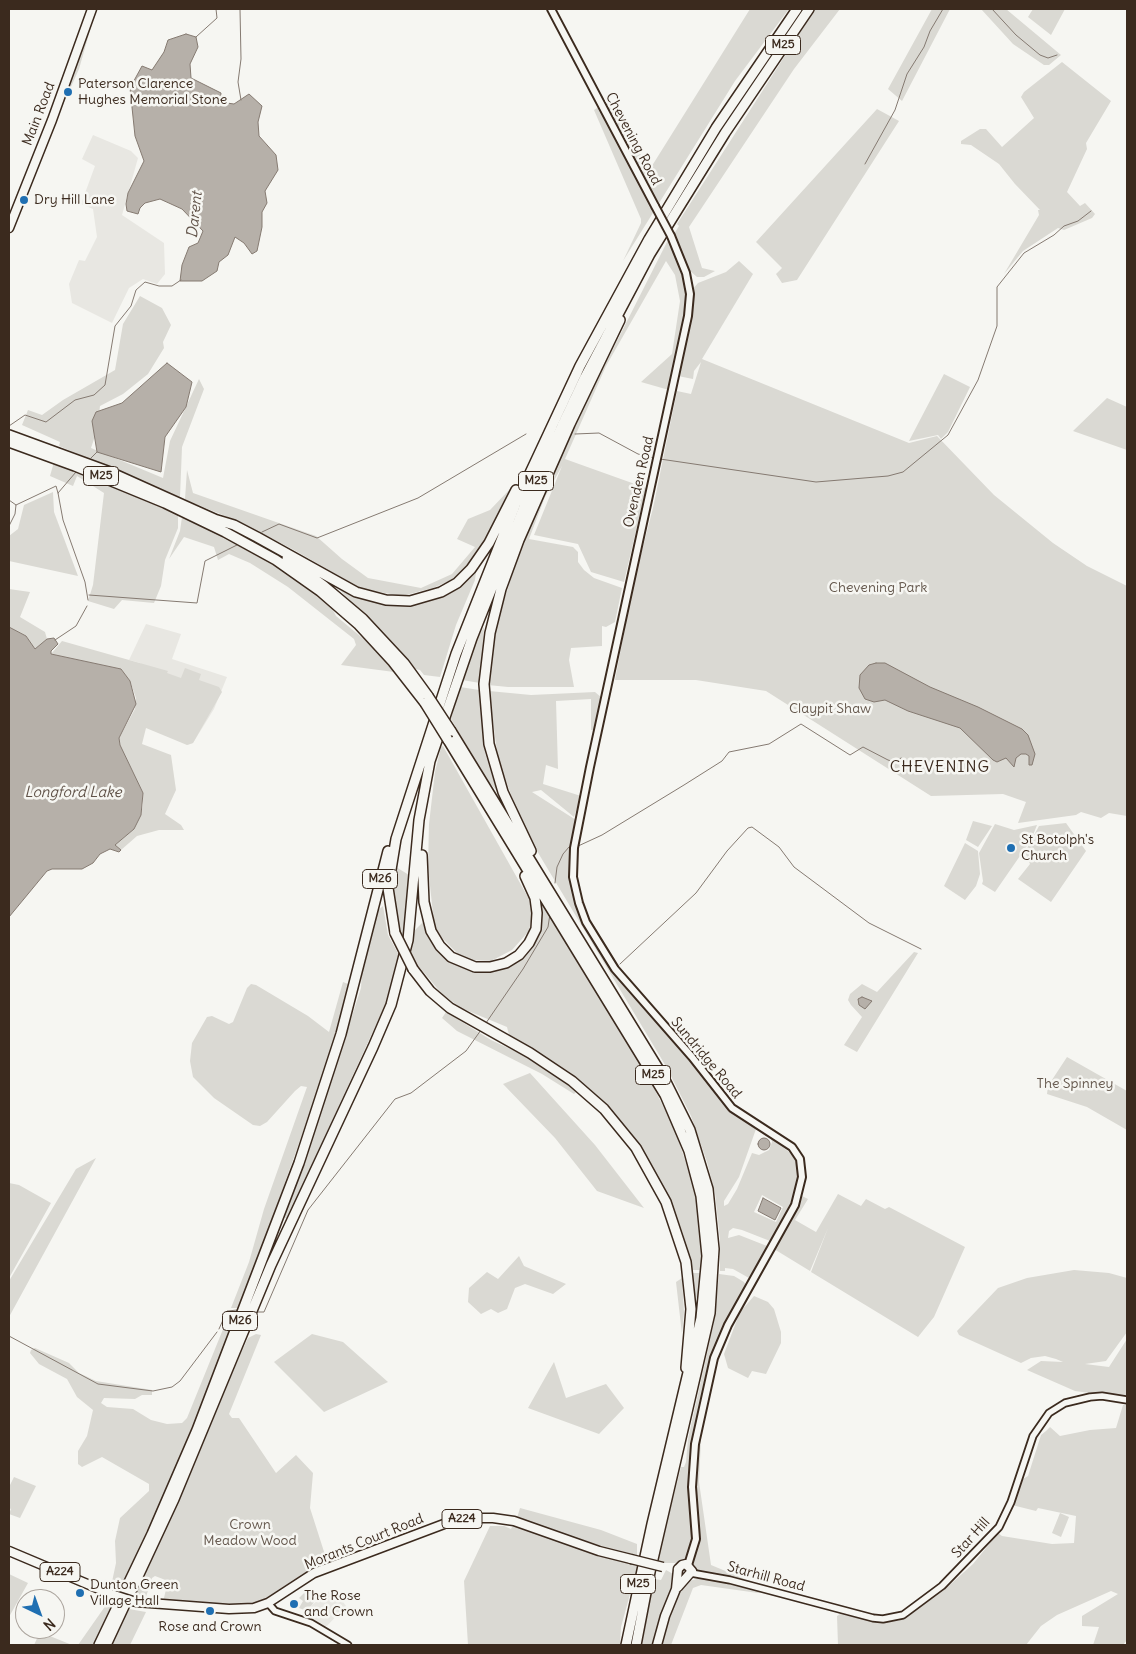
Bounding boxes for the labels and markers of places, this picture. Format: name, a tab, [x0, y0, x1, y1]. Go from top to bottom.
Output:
place label: Paterson Clarence Hughes Memorial Stone	[78, 76, 227, 108]
marker: Paterson Clarence Hughes Memorial Stone	[62, 86, 74, 98]
place label: Dry Hill Lane	[34, 192, 115, 208]
marker: Dry Hill Lane	[18, 194, 30, 206]
place label: St Botolph's Church	[1021, 832, 1094, 864]
marker: St Botolph's Church	[1005, 842, 1017, 854]
place label: Dunton Green Village Hall	[90, 1577, 179, 1610]
marker: Dunton Green Village Hall	[74, 1587, 86, 1599]
place label: The Rose and Crown	[304, 1588, 373, 1620]
marker: The Rose and Crown	[288, 1598, 300, 1610]
marker: Rose and Crown	[204, 1605, 216, 1617]
place label: Rose and Crown	[158, 1619, 262, 1635]

